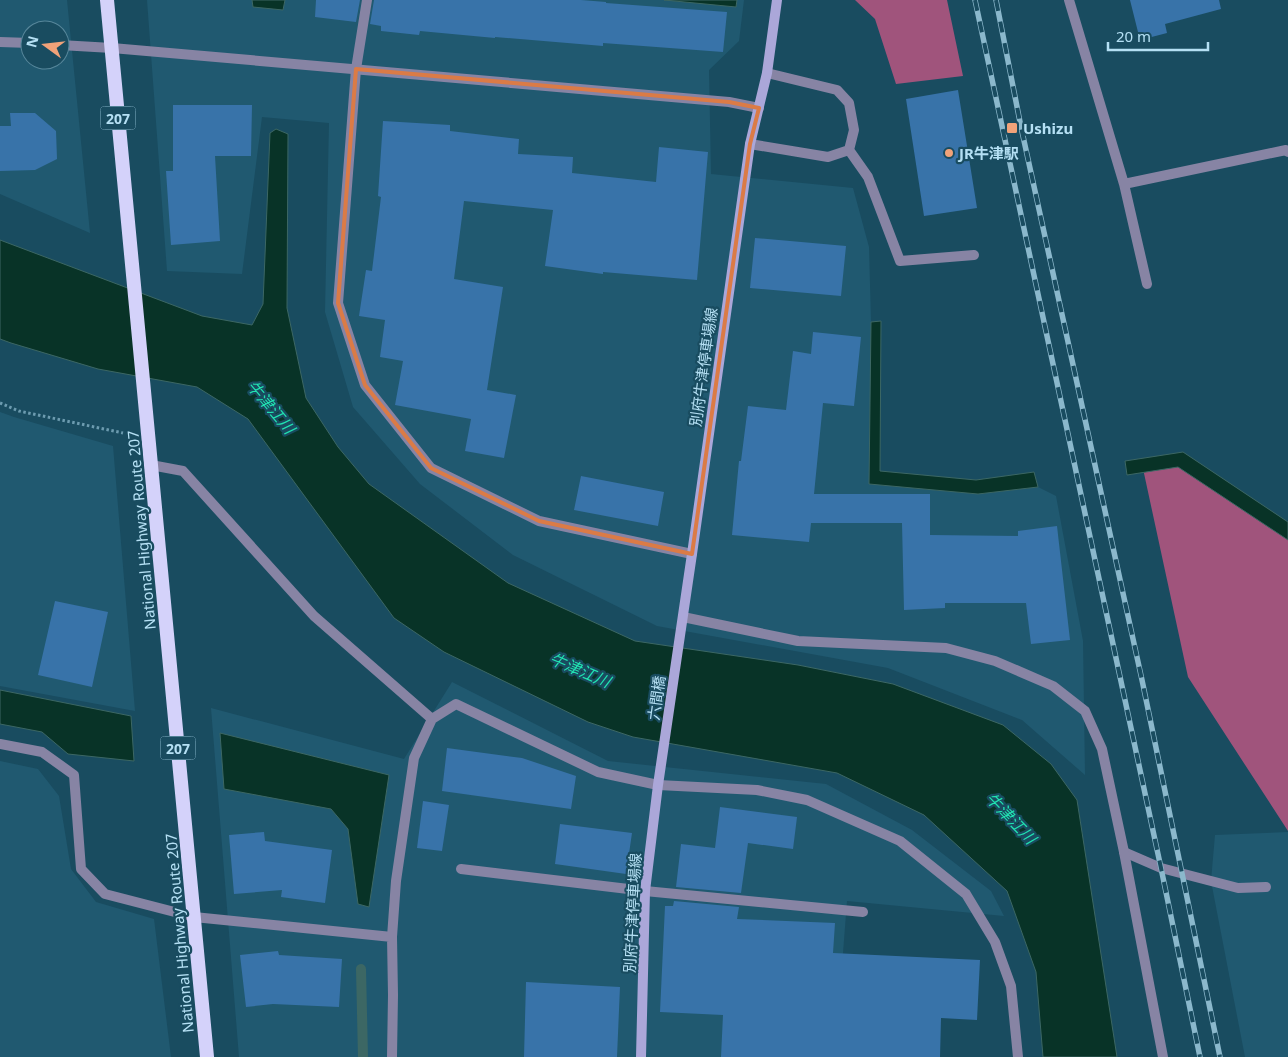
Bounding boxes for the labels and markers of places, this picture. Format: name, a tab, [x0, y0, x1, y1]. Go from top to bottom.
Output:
place label: Ushizu	[1023, 118, 1073, 138]
marker: Ushizu	[1005, 121, 1019, 135]
place label: JR牛津駅	[957, 143, 1019, 163]
marker: JR牛津駅	[943, 147, 955, 159]

